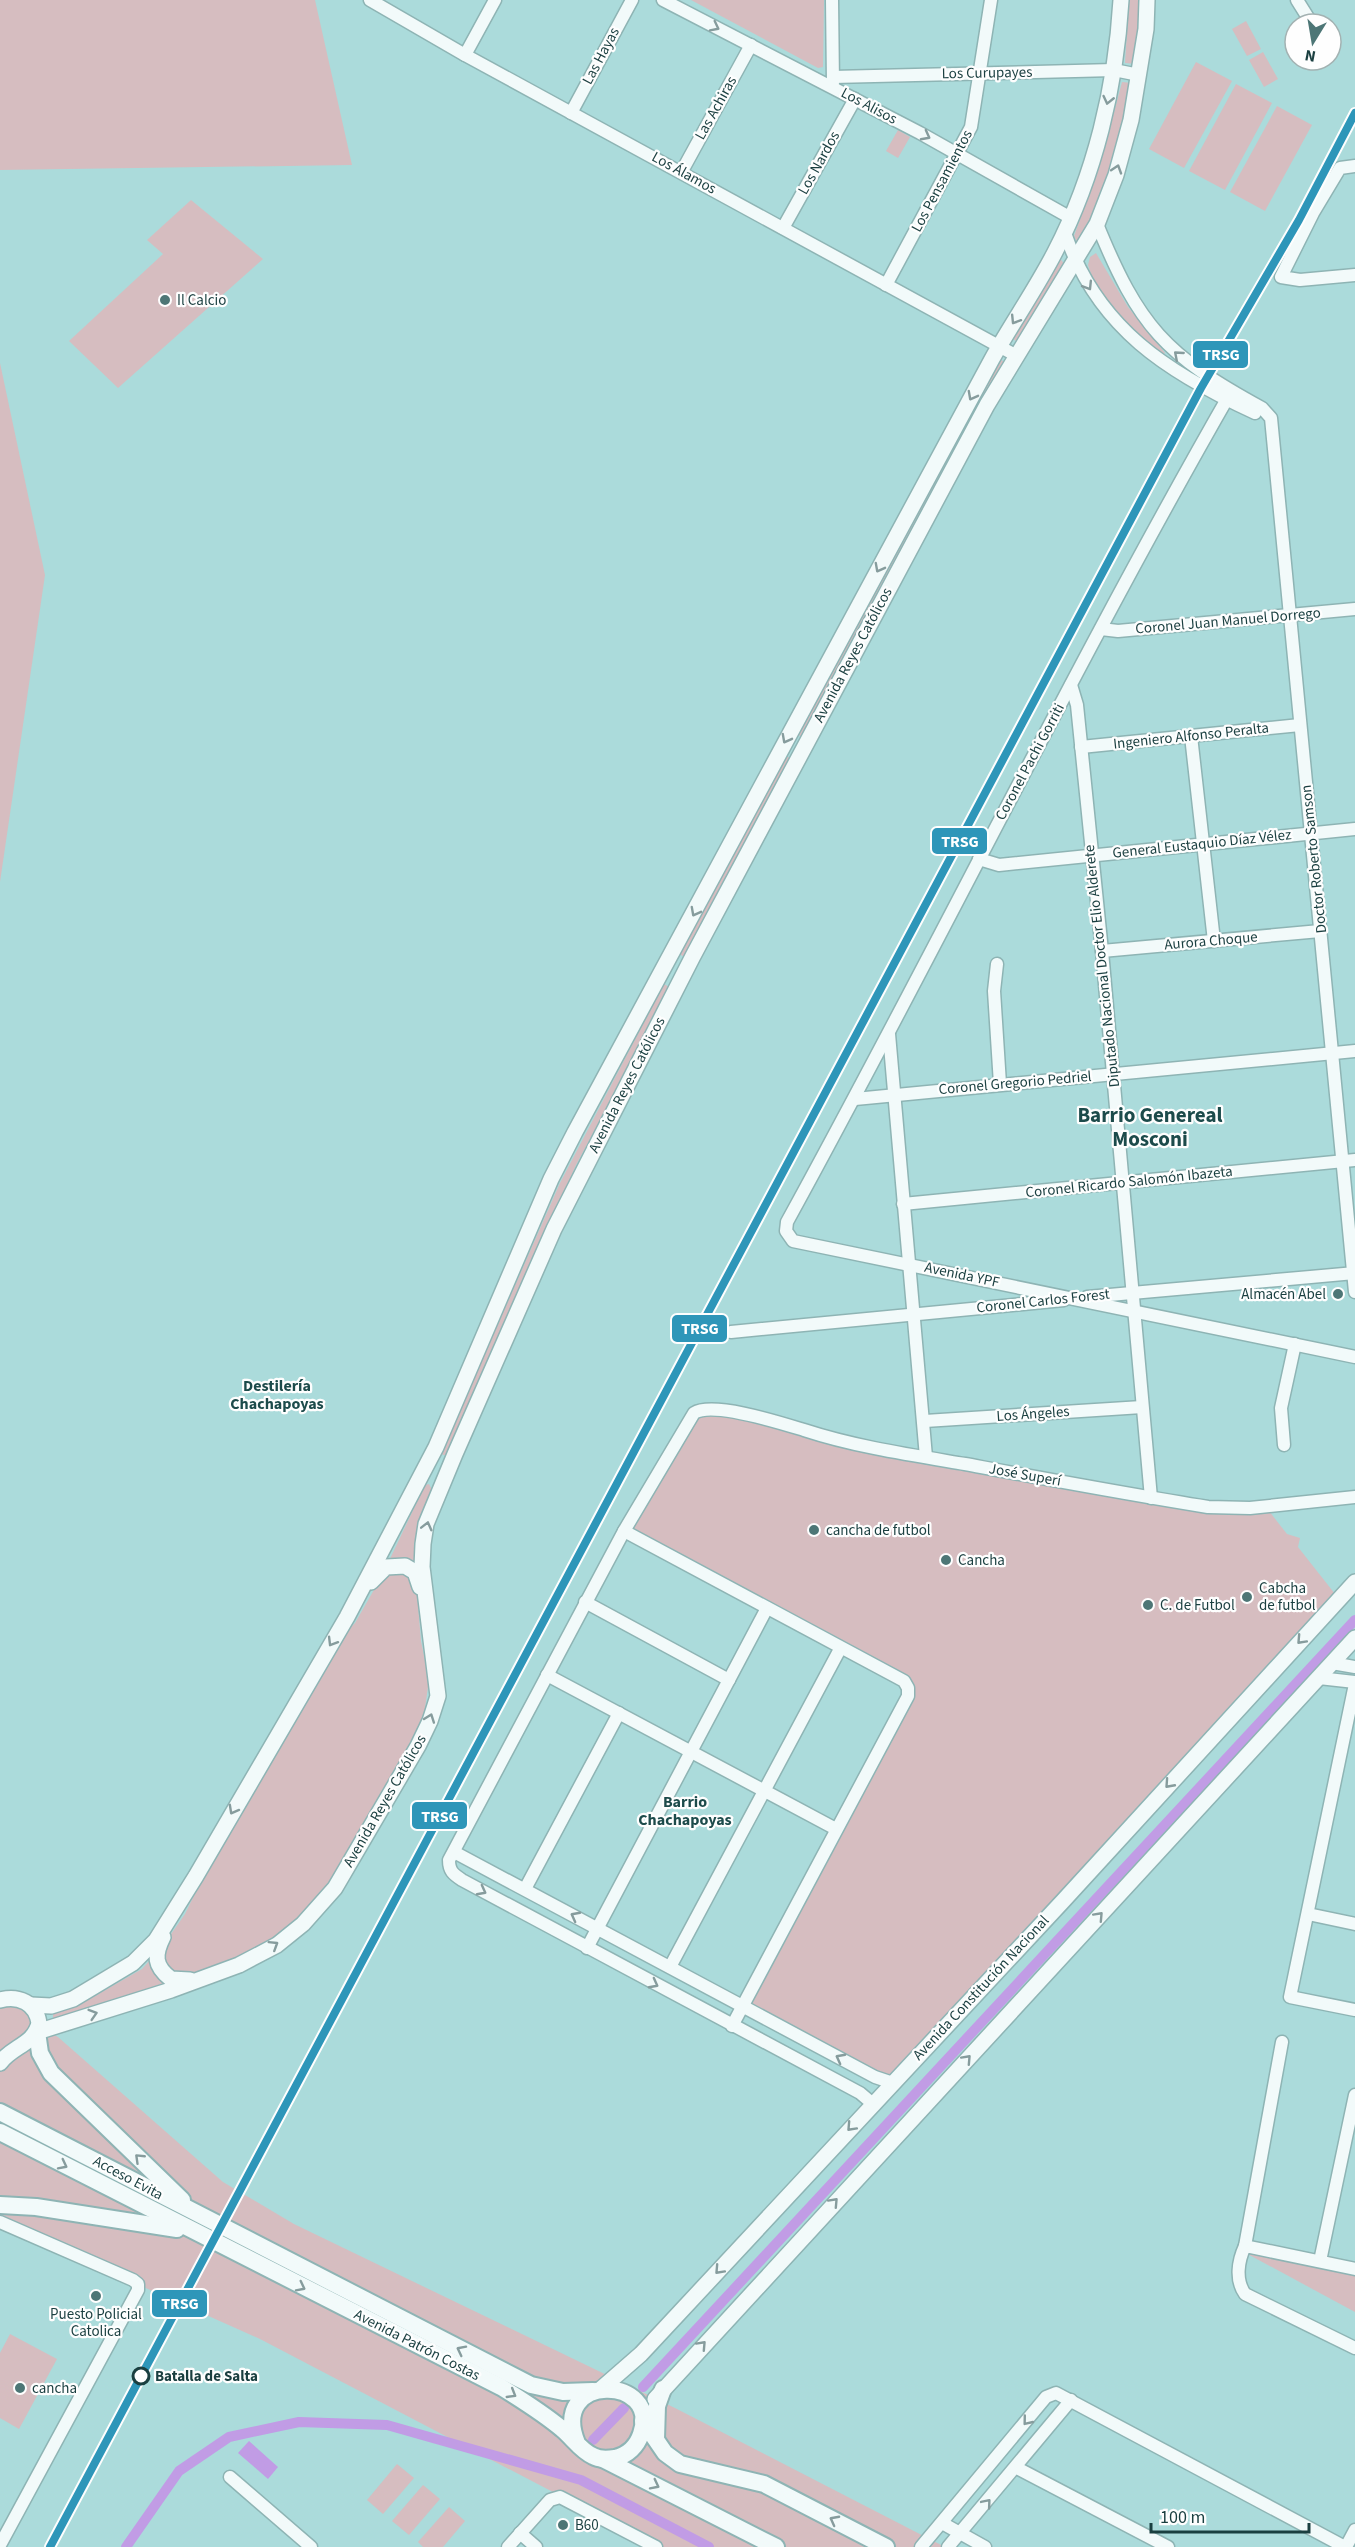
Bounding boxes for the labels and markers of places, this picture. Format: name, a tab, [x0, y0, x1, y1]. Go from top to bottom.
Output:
place label: Il Calcio	[177, 290, 226, 311]
marker: Il Calcio	[158, 293, 172, 307]
place label: Almacén Abel	[1241, 1284, 1326, 1305]
marker: Almacén Abel	[1331, 1287, 1345, 1301]
place label: cancha de futbol	[826, 1520, 931, 1541]
marker: cancha de futbol	[807, 1523, 821, 1537]
place label: Cancha	[958, 1550, 1005, 1571]
marker: Cancha	[939, 1553, 953, 1567]
place label: Cabcha de futbol	[1259, 1578, 1316, 1616]
marker: Cabcha de futbol	[1240, 1590, 1254, 1604]
place label: C. de Futbol	[1160, 1595, 1235, 1616]
marker: C. de Futbol	[1141, 1598, 1155, 1612]
marker: Puesto Policial Catolica	[89, 2289, 103, 2303]
place label: Puesto Policial Catolica	[50, 2304, 142, 2342]
place label: Batalla de Salta	[155, 2366, 258, 2387]
marker: Batalla de Salta	[132, 2367, 150, 2385]
place label: cancha	[32, 2378, 77, 2399]
marker: cancha	[13, 2381, 27, 2395]
place label: B60	[575, 2515, 599, 2536]
marker: B60	[556, 2518, 570, 2532]

